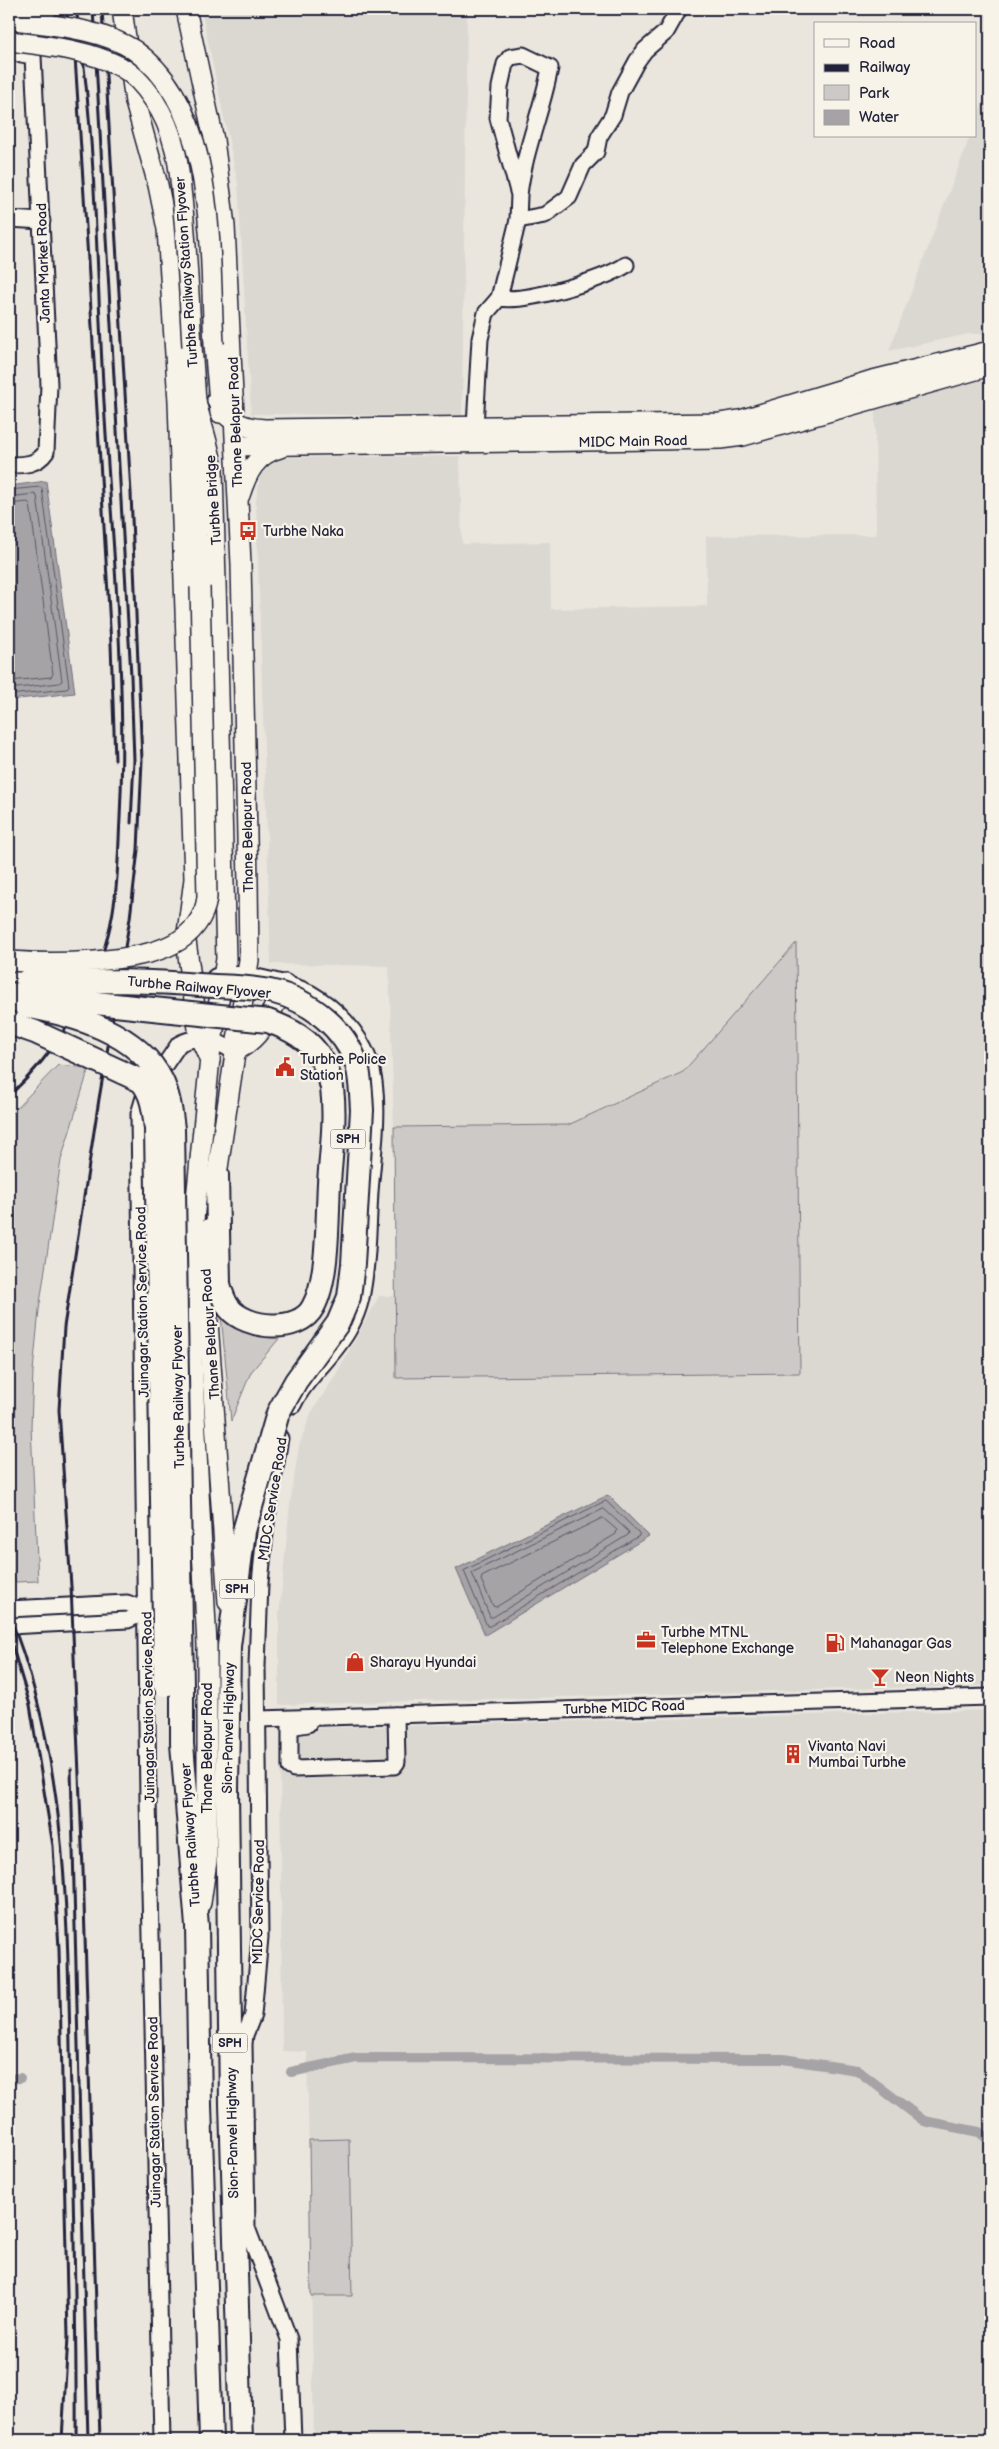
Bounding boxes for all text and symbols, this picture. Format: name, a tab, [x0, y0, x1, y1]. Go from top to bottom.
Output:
legend	[814, 22, 976, 138]
text: Road	[859, 34, 895, 53]
text: Railway	[859, 58, 910, 77]
text: Park	[859, 84, 890, 103]
text: Water	[859, 108, 899, 127]
street label: Turbhe Railway Station Flyover	[171, 175, 202, 368]
street label: Janta Market Road	[33, 203, 54, 323]
street label: Thane Belapur Road	[225, 356, 246, 488]
street label: MIDC Main Road	[578, 432, 688, 451]
street label: Turbhe Bridge	[202, 454, 225, 546]
bus stop icon: Turbhe Naka	[237, 520, 259, 542]
place label: Turbhe Naka	[263, 523, 344, 540]
street label: Thane Belapur Road	[238, 761, 257, 893]
street label: Turbhe Railway Flyover	[127, 973, 272, 1002]
place label: Turbhe Police Station	[300, 1051, 386, 1084]
public building icon: Turbhe Police Station	[274, 1056, 296, 1078]
road number: SPH	[330, 1130, 366, 1148]
street label: Juinagar Station Service Road	[132, 1206, 153, 1398]
street label: Thane Belapur Road	[197, 1268, 224, 1400]
street label: Turbhe Railway Flyover	[169, 1324, 188, 1469]
street label: MIDC Service Road	[254, 1436, 291, 1562]
road number: SPH	[220, 1580, 254, 1598]
street label: Juinagar Station Service Road	[138, 1611, 159, 1803]
place label: Turbhe MTNL Telephone Exchange	[661, 1624, 794, 1657]
office icon: Turbhe MTNL Telephone Exchange	[635, 1629, 657, 1651]
fuel station icon: Mahanagar Gas	[824, 1632, 846, 1654]
place label: Mahanagar Gas	[850, 1635, 952, 1652]
shop icon: Sharayu Hyundai	[344, 1651, 366, 1673]
place label: Sharayu Hyundai	[370, 1654, 476, 1671]
street label: Sion-Panvel Highway	[219, 1662, 238, 1794]
bar icon: Neon Nights	[869, 1666, 891, 1688]
place label: Neon Nights	[895, 1669, 974, 1686]
street label: Thane Belapur Road	[199, 1683, 216, 1813]
street label: Turbhe MIDC Road	[563, 1697, 685, 1718]
place label: Vivanta Navi Mumbai Turbhe	[808, 1738, 906, 1771]
building icon: Vivanta Navi Mumbai Turbhe	[782, 1743, 804, 1765]
street label: Turbhe Railway Flyover	[177, 1762, 204, 1907]
street label: MIDC Service Road	[249, 1839, 268, 1965]
street label: Juinagar Station Service Road	[144, 2016, 165, 2208]
road number: SPH	[212, 2034, 248, 2052]
street label: Sion-Panvel Highway	[223, 2067, 242, 2199]

